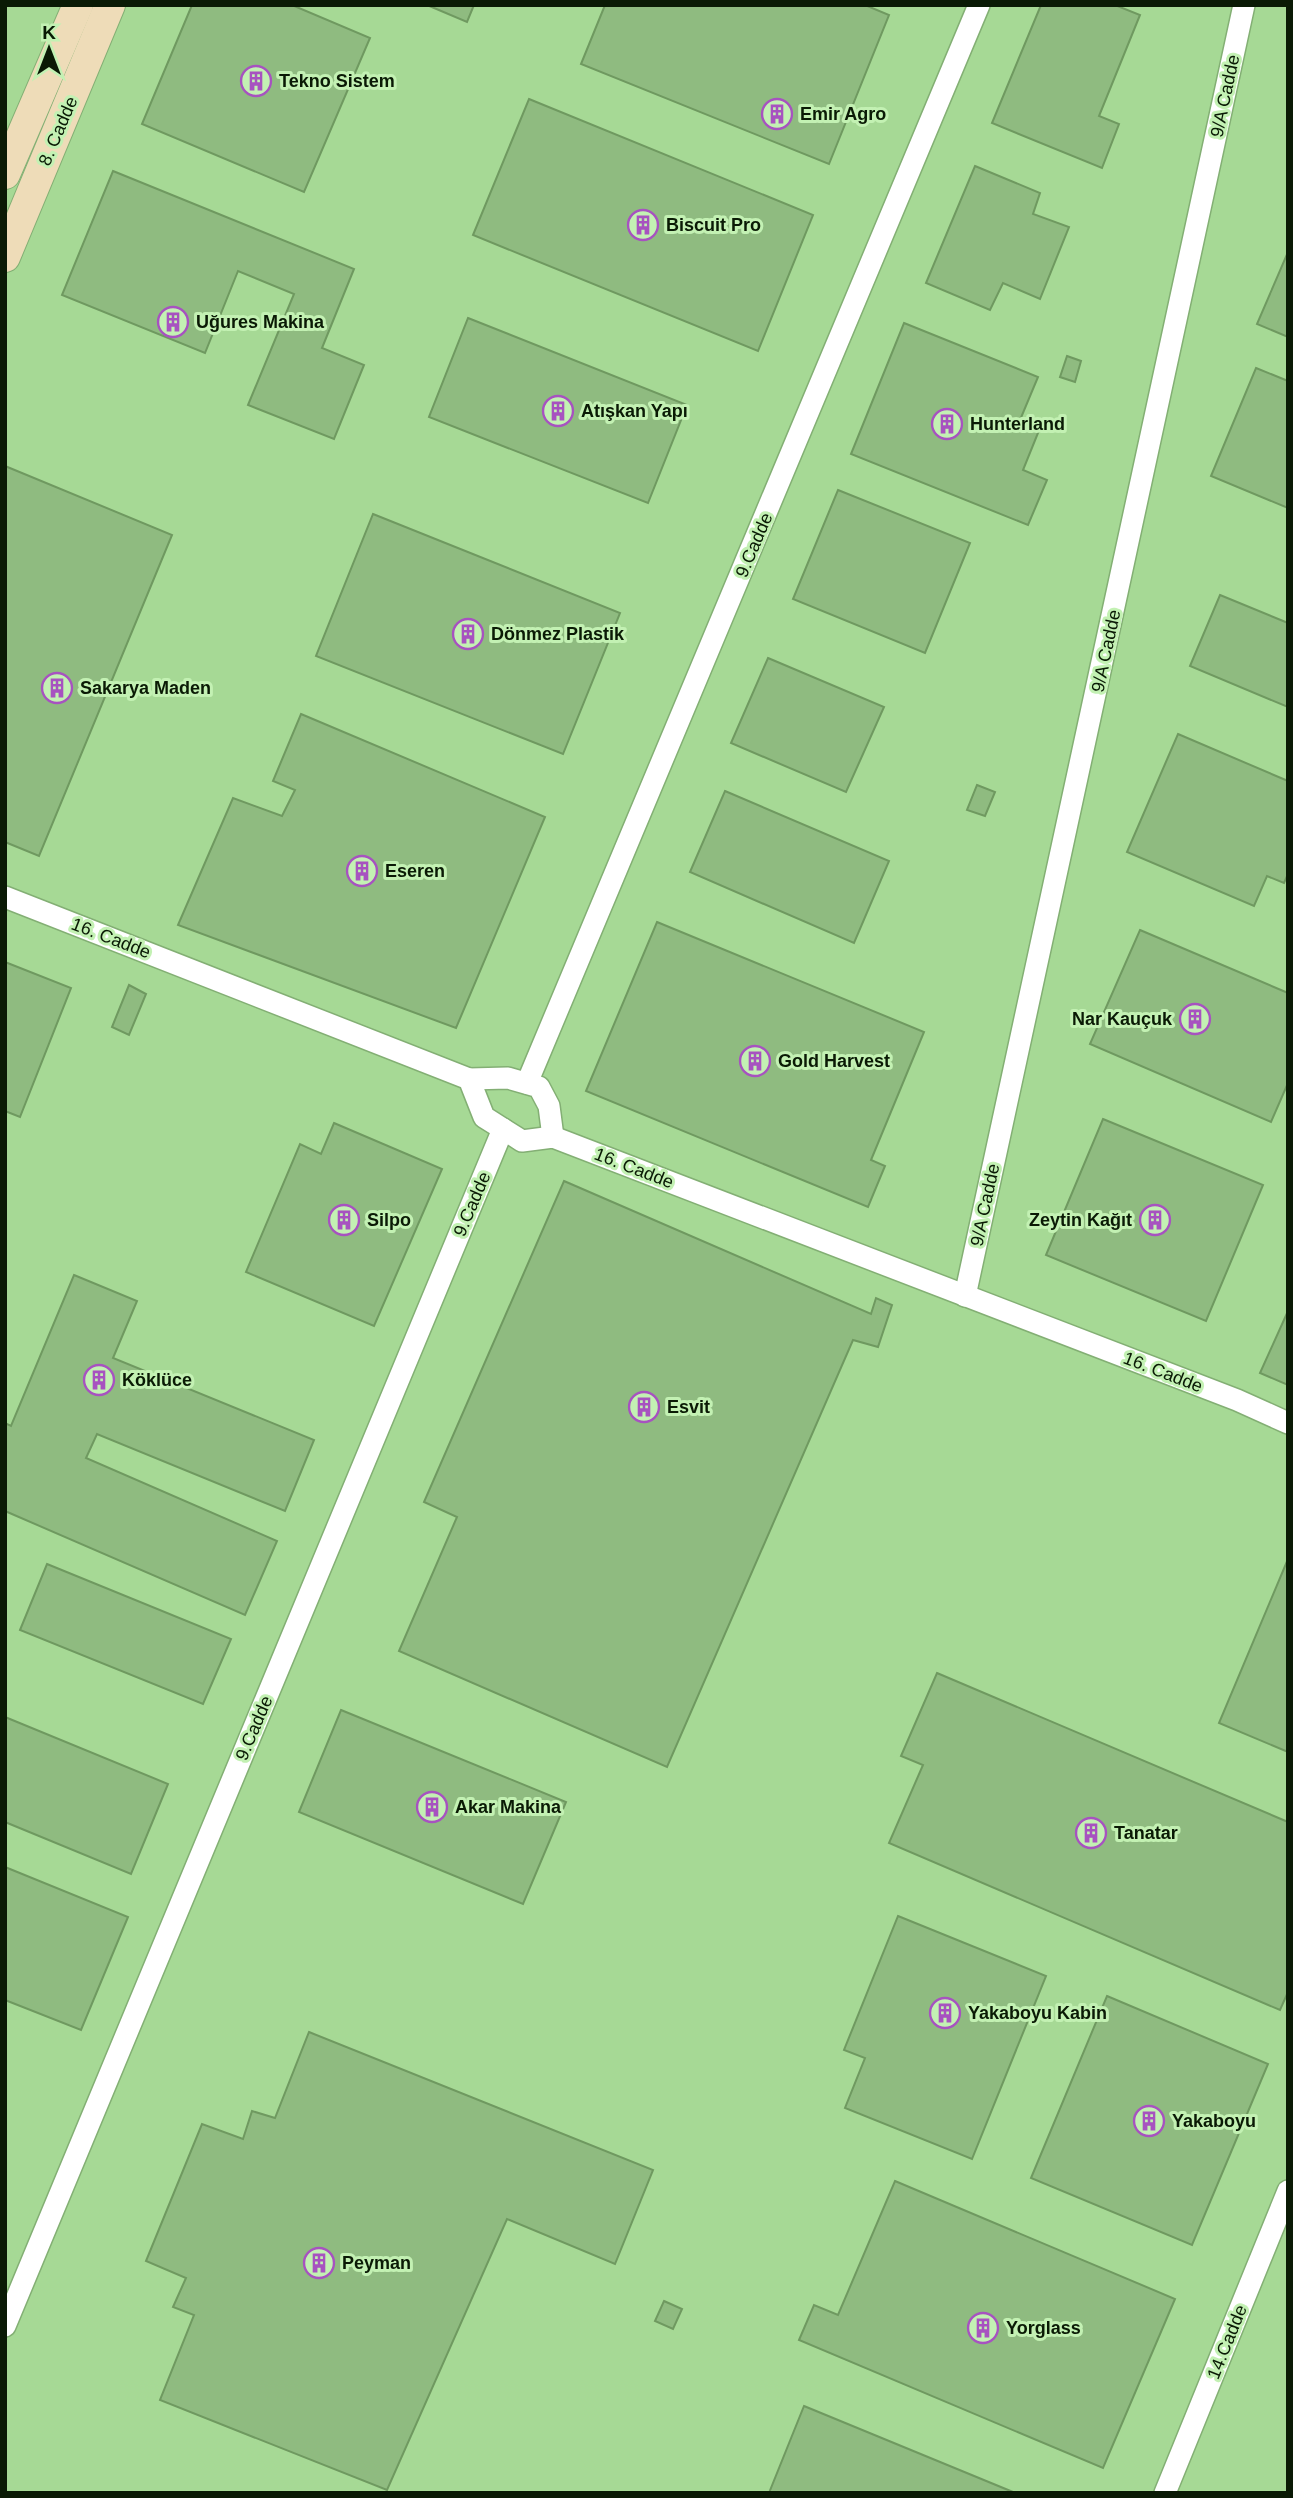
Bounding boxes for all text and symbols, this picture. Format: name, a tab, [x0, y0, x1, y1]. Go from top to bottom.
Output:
north arrow	[14, 14, 84, 84]
text: K	[42, 22, 56, 43]
street label: 9/A Cadde	[1206, 53, 1244, 139]
building icon: Tekno Sistem	[239, 64, 273, 98]
place label: Tekno Sistem	[279, 71, 395, 91]
street label: 8. Cadde	[35, 93, 81, 169]
building icon: Emir Agro	[760, 97, 794, 131]
place label: Emir Agro	[800, 104, 886, 124]
building icon: Biscuit Pro	[626, 208, 660, 242]
place label: Biscuit Pro	[666, 215, 761, 235]
building icon: Uğures Makina	[156, 305, 190, 339]
place label: Uğures Makina	[196, 312, 325, 332]
building icon: Atışkan Yapı	[541, 394, 575, 428]
place label: Atışkan Yapı	[581, 401, 688, 421]
building icon: Hunterland	[930, 407, 964, 441]
place label: Hunterland	[970, 414, 1065, 434]
street label: 9.Cadde	[731, 510, 777, 580]
street label: 9/A Cadde	[1087, 608, 1125, 694]
building icon: Dönmez Plastik	[451, 617, 485, 651]
place label: Dönmez Plastik	[491, 624, 625, 644]
building icon: Sakarya Maden	[40, 671, 74, 705]
place label: Sakarya Maden	[80, 678, 211, 698]
building icon: Eseren	[345, 854, 379, 888]
place label: Eseren	[385, 861, 445, 881]
street label: 16. Cadde	[69, 914, 153, 962]
building icon: Nar Kauçuk	[1178, 1002, 1212, 1036]
place label: Nar Kauçuk	[1072, 1009, 1173, 1029]
building icon: Gold Harvest	[738, 1044, 772, 1078]
place label: Gold Harvest	[778, 1051, 890, 1071]
street label: 16. Cadde	[592, 1144, 676, 1192]
street label: 9/A Cadde	[966, 1162, 1004, 1248]
street label: 9.Cadde	[449, 1169, 495, 1239]
building icon: Silpo	[327, 1203, 361, 1237]
building icon: Zeytin Kağıt	[1138, 1203, 1172, 1237]
place label: Silpo	[367, 1210, 411, 1230]
place label: Zeytin Kağıt	[1029, 1210, 1132, 1230]
street label: 16. Cadde	[1121, 1348, 1205, 1396]
building icon: Köklüce	[82, 1363, 116, 1397]
place label: Köklüce	[122, 1370, 192, 1390]
building icon: Esvit	[627, 1390, 661, 1424]
place label: Esvit	[667, 1397, 710, 1417]
street label: 9.Cadde	[231, 1693, 277, 1763]
building icon: Akar Makina	[415, 1790, 449, 1824]
place label: Akar Makina	[455, 1797, 562, 1817]
building icon: Tanatar	[1074, 1816, 1108, 1850]
place label: Tanatar	[1114, 1823, 1178, 1843]
building icon: Yakaboyu Kabin	[928, 1996, 962, 2030]
place label: Yakaboyu Kabin	[968, 2003, 1107, 2023]
building icon: Yakaboyu	[1132, 2104, 1166, 2138]
place label: Yakaboyu	[1172, 2111, 1256, 2131]
building icon: Peyman	[302, 2246, 336, 2280]
place label: Peyman	[342, 2253, 411, 2273]
street label: 14.Cadde	[1203, 2302, 1251, 2382]
building icon: Yorglass	[966, 2311, 1000, 2345]
place label: Yorglass	[1006, 2318, 1081, 2338]

